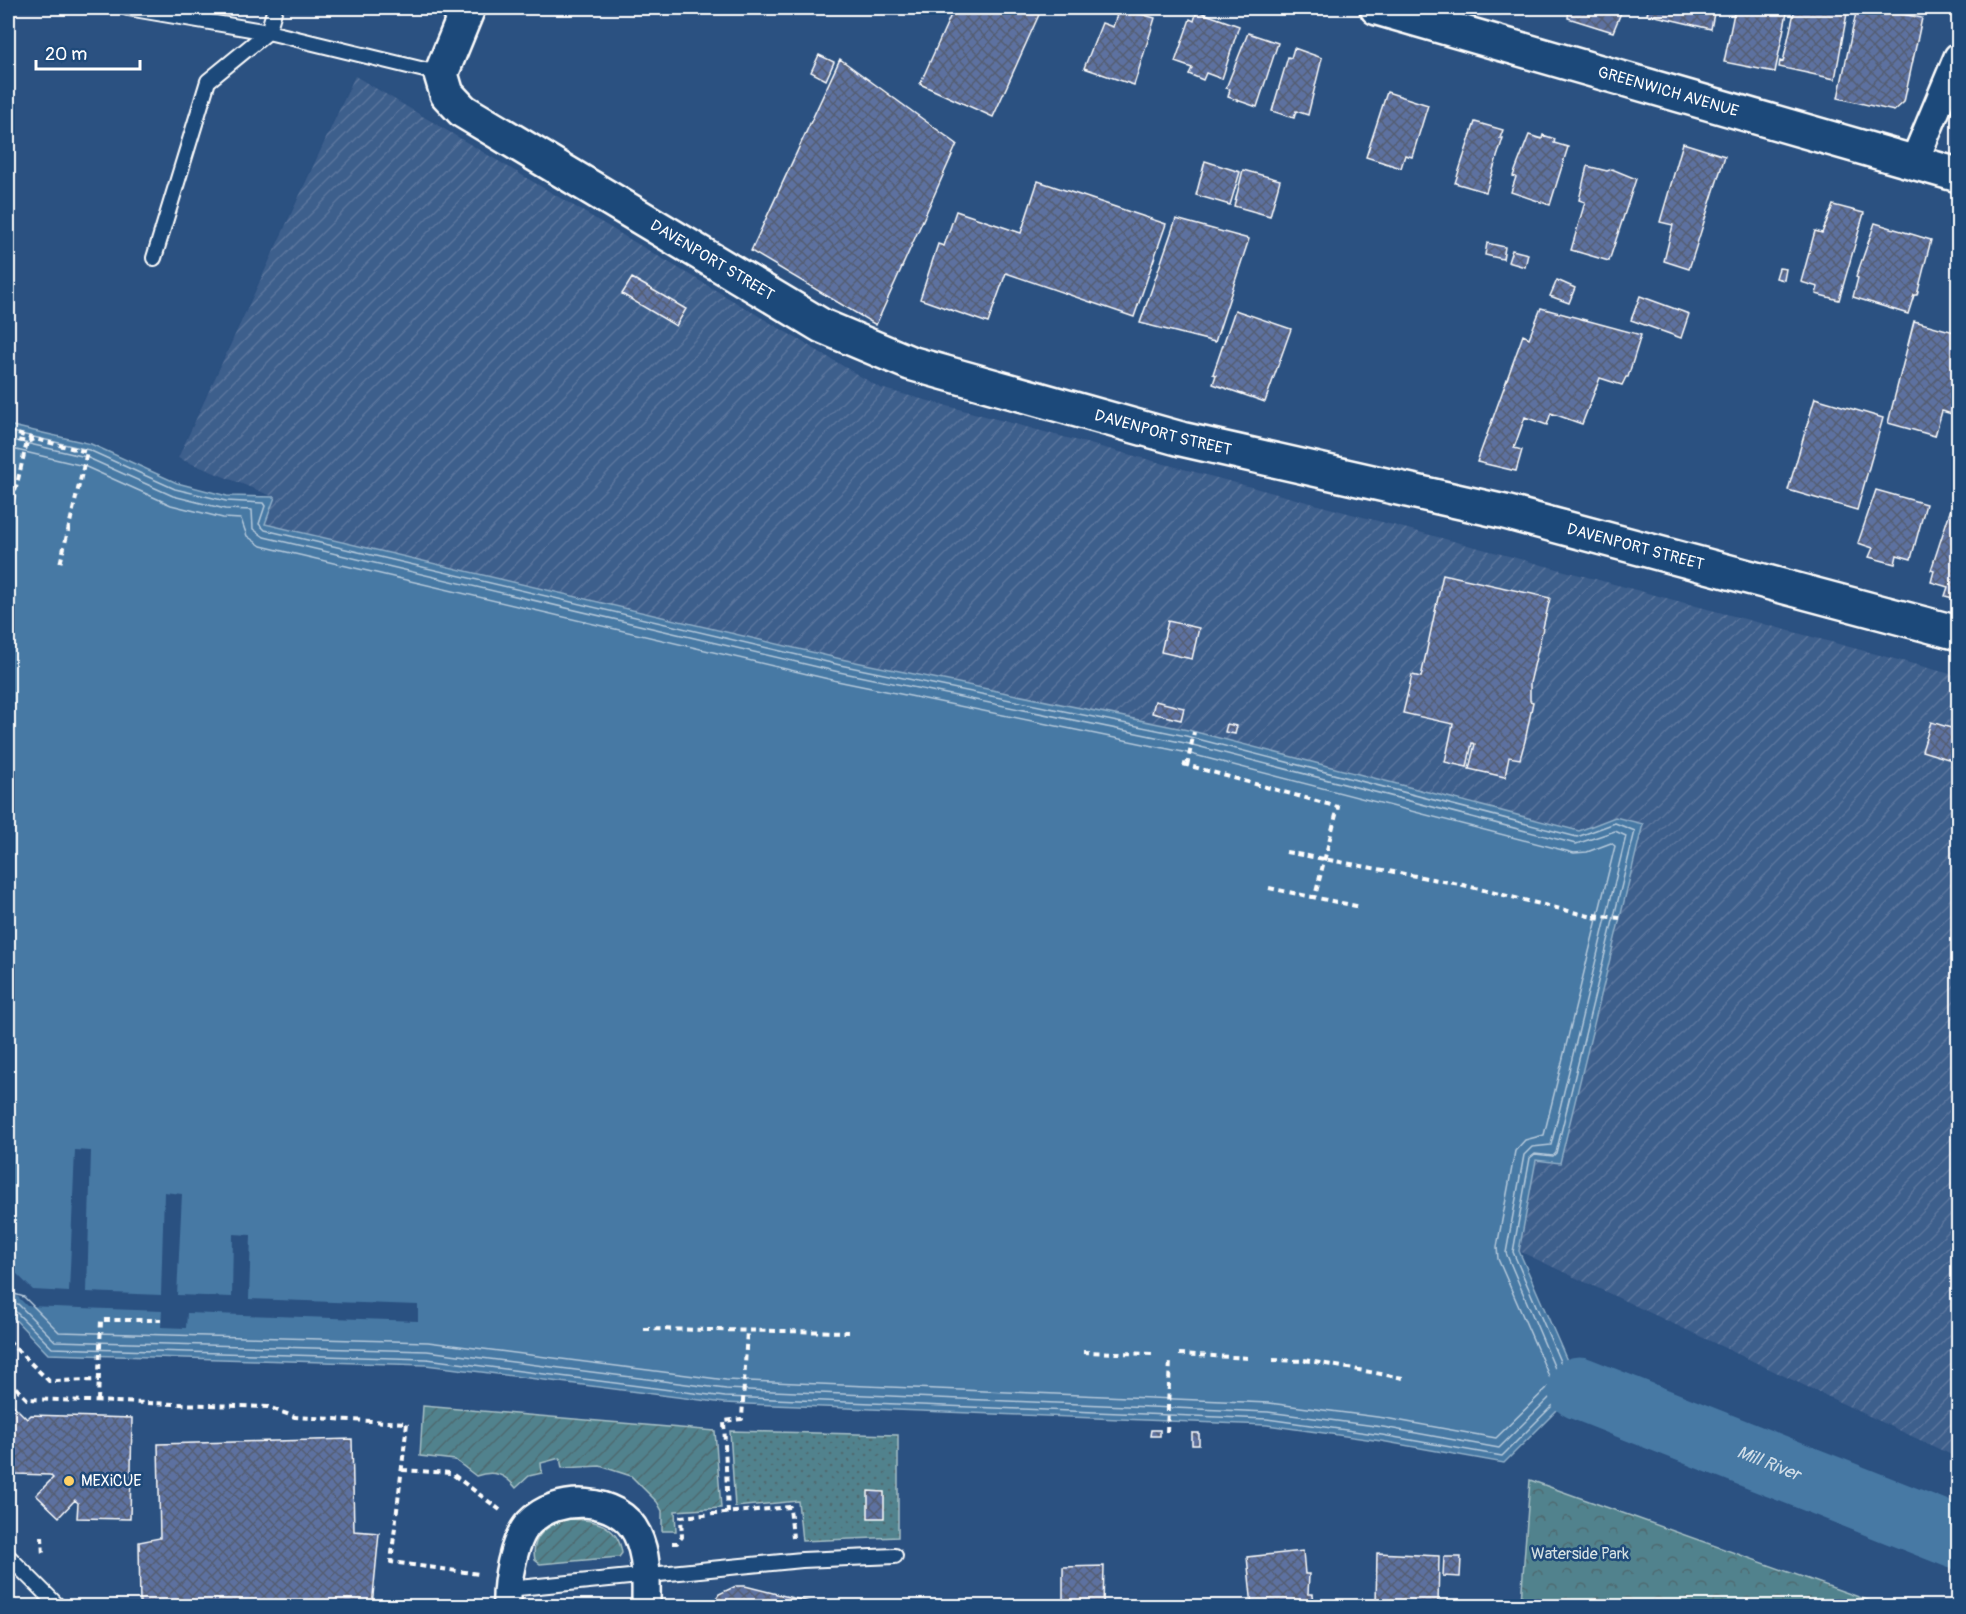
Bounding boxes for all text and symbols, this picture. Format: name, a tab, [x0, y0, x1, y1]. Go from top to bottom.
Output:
scale bar	[36, 33, 140, 71]
text: 20 m	[45, 43, 87, 66]
street label: GREENWICH AVENUE	[1595, 62, 1741, 121]
street label: DAVENPORT STREET	[647, 215, 778, 305]
street label: DAVENPORT STREET	[1092, 405, 1234, 460]
street label: DAVENPORT STREET	[1565, 519, 1706, 575]
water label: Mill River	[1734, 1440, 1806, 1487]
place label: MEXiCUE	[81, 1471, 142, 1491]
marker: MEXiCUE	[62, 1474, 76, 1488]
park label: Waterside Park	[1531, 1544, 1629, 1564]

